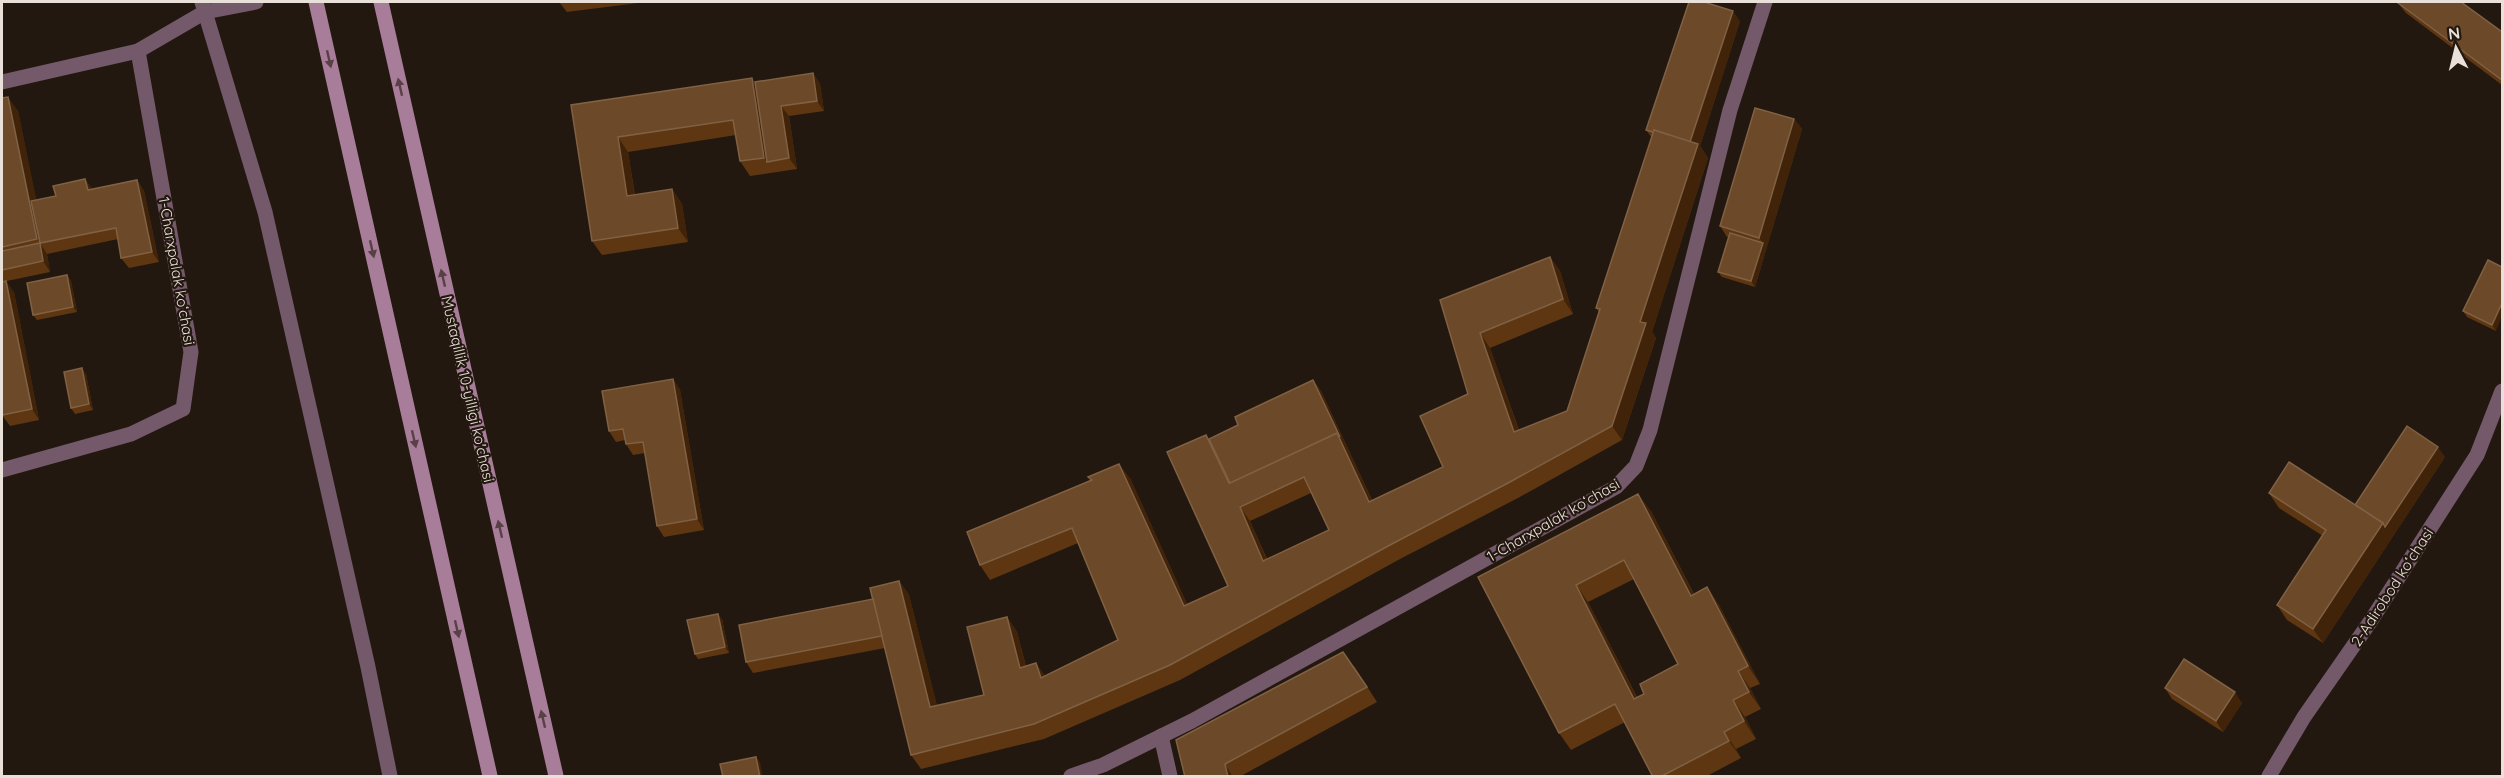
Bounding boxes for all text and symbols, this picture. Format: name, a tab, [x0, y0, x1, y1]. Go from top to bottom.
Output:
north arrow	[2426, 18, 2486, 78]
text: N	[2447, 22, 2461, 44]
one-way arrow	[325, 49, 334, 68]
one-way arrow	[395, 78, 405, 97]
street label: 1-Charxpalak koʻchasi	[155, 195, 199, 347]
one-way arrow	[367, 240, 377, 258]
one-way arrow	[438, 268, 448, 287]
street label: Mustaqillik 10-yilligi ko'chasi	[437, 294, 499, 484]
one-way arrow	[410, 430, 420, 448]
street label: 1-Charxpalak koʻchasi	[1483, 474, 1623, 566]
one-way arrow	[495, 520, 505, 538]
street label: 2-Adirobod koʻchasi	[2347, 524, 2437, 650]
one-way arrow	[453, 620, 462, 639]
one-way arrow	[538, 710, 548, 729]

